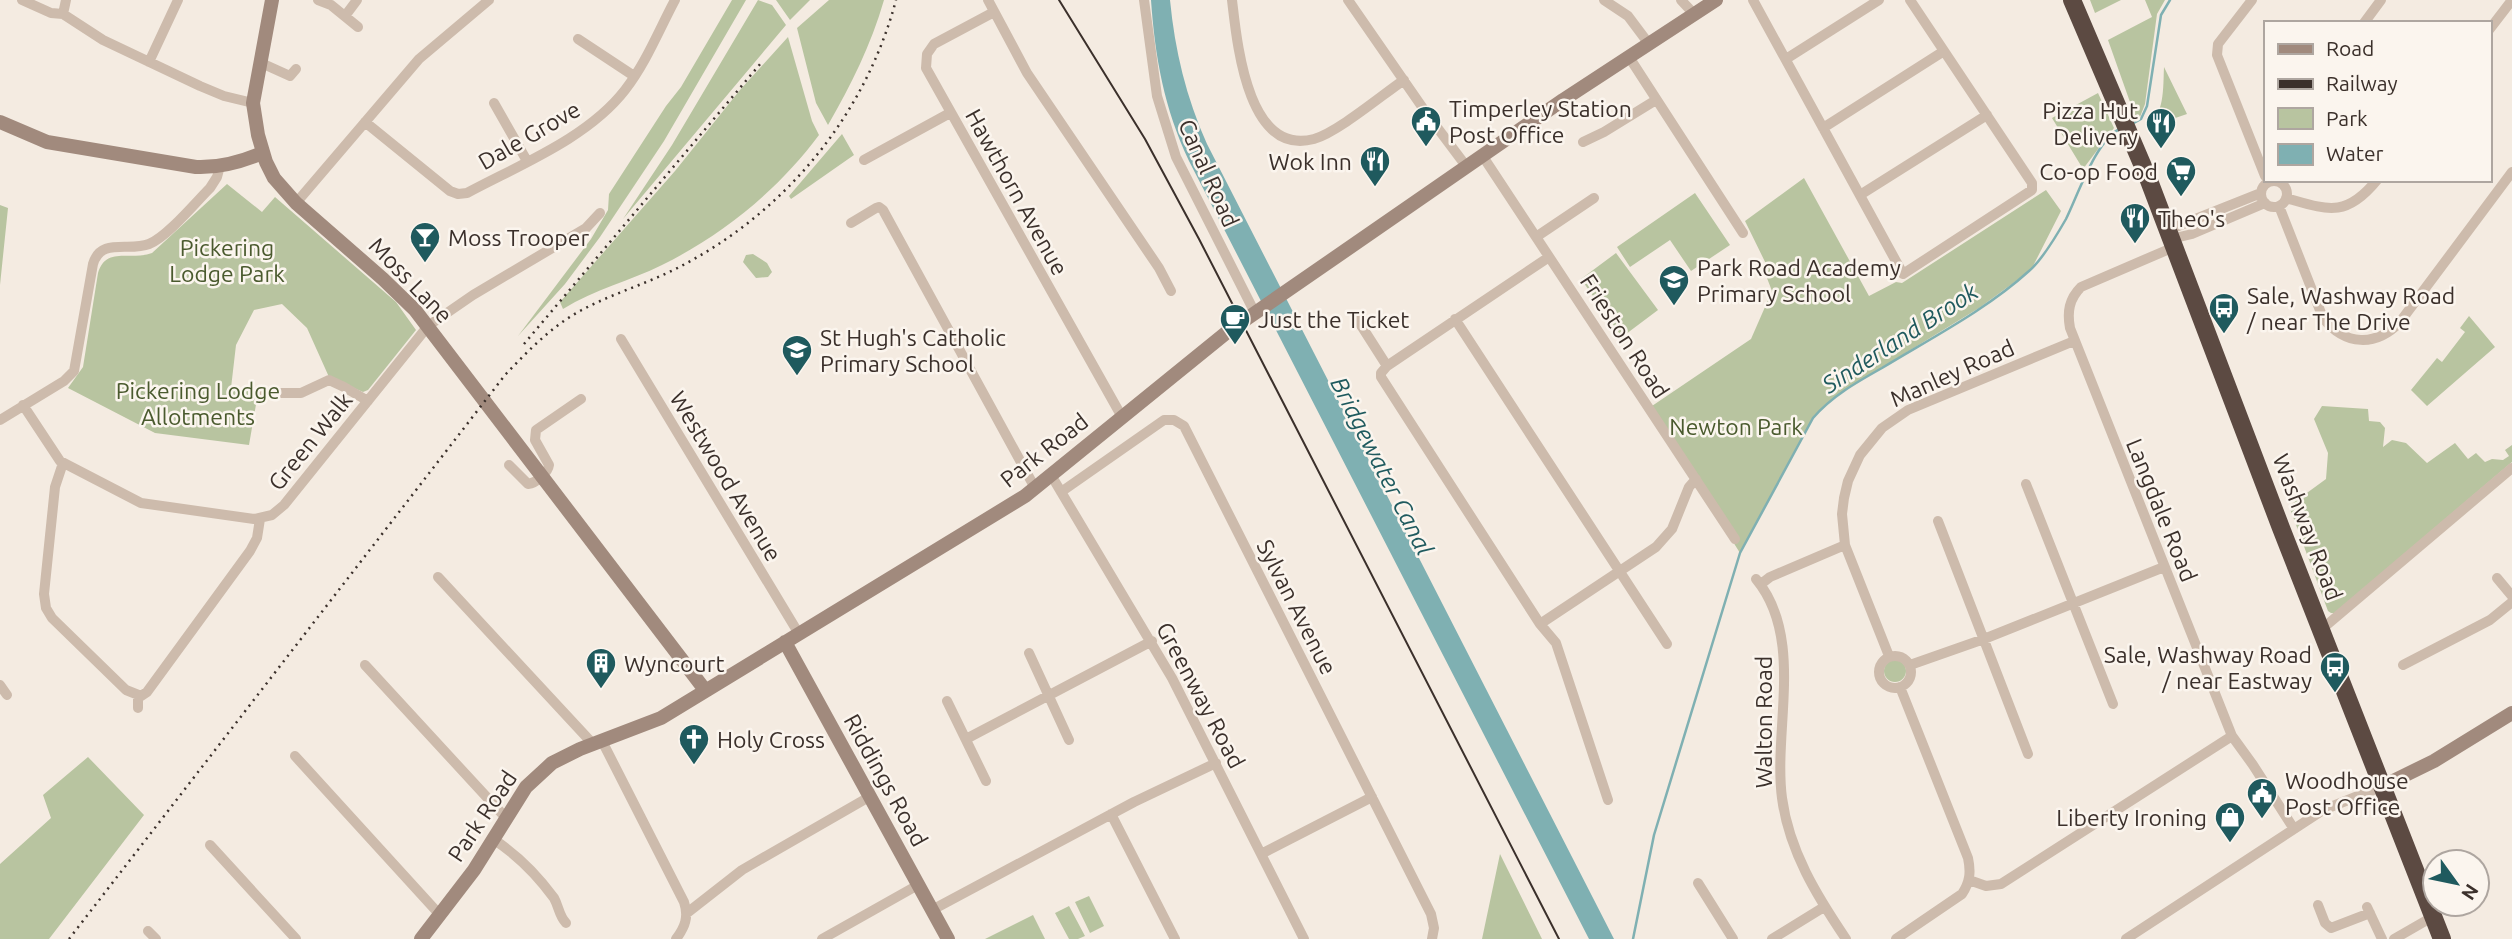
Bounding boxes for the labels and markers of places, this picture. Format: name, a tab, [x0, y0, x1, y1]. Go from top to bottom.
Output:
place label: Timperley Station Post Office	[1449, 96, 1632, 147]
place label: Pizza Hut Delivery	[2042, 98, 2138, 149]
public building icon: Timperley Station Post Office	[1409, 104, 1443, 148]
restaurant icon: Pizza Hut Delivery	[2144, 106, 2178, 150]
restaurant icon: Wok Inn	[1358, 144, 1392, 188]
place label: Wok Inn	[1269, 149, 1352, 174]
supermarket icon: Co-op Food	[2164, 154, 2198, 198]
place label: Co-op Food	[2039, 159, 2158, 184]
restaurant icon: Theo's	[2118, 201, 2152, 245]
place label: Theo's	[2158, 206, 2225, 231]
bar icon: Moss Trooper	[408, 220, 442, 264]
place label: Moss Trooper	[448, 225, 589, 250]
place label: Park Road Academy Primary School	[1697, 255, 1901, 306]
school or university icon: Park Road Academy Primary School	[1657, 263, 1691, 307]
place label: Sale, Washway Road / near The Drive	[2246, 283, 2455, 334]
bus stop icon: Sale, Washway Road / near The Drive	[2207, 291, 2241, 335]
cafe icon: Just the Ticket	[1218, 302, 1252, 346]
place label: Just the Ticket	[1258, 307, 1409, 332]
place label: St Hugh's Catholic Primary School	[820, 325, 1006, 376]
school or university icon: St Hugh's Catholic Primary School	[780, 333, 814, 377]
place label: Sale, Washway Road / near Eastway	[2104, 642, 2312, 693]
building icon: Wyncourt	[584, 646, 618, 690]
bus stop icon: Sale, Washway Road / near Eastway	[2318, 650, 2352, 694]
place label: Wyncourt	[624, 651, 724, 676]
church icon: Holy Cross	[677, 722, 711, 766]
place label: Holy Cross	[717, 727, 825, 752]
place label: Woodhouse Post Office	[2285, 768, 2409, 819]
public building icon: Woodhouse Post Office	[2245, 776, 2279, 820]
shop icon: Liberty Ironing	[2213, 800, 2247, 844]
place label: Liberty Ironing	[2056, 805, 2207, 830]

